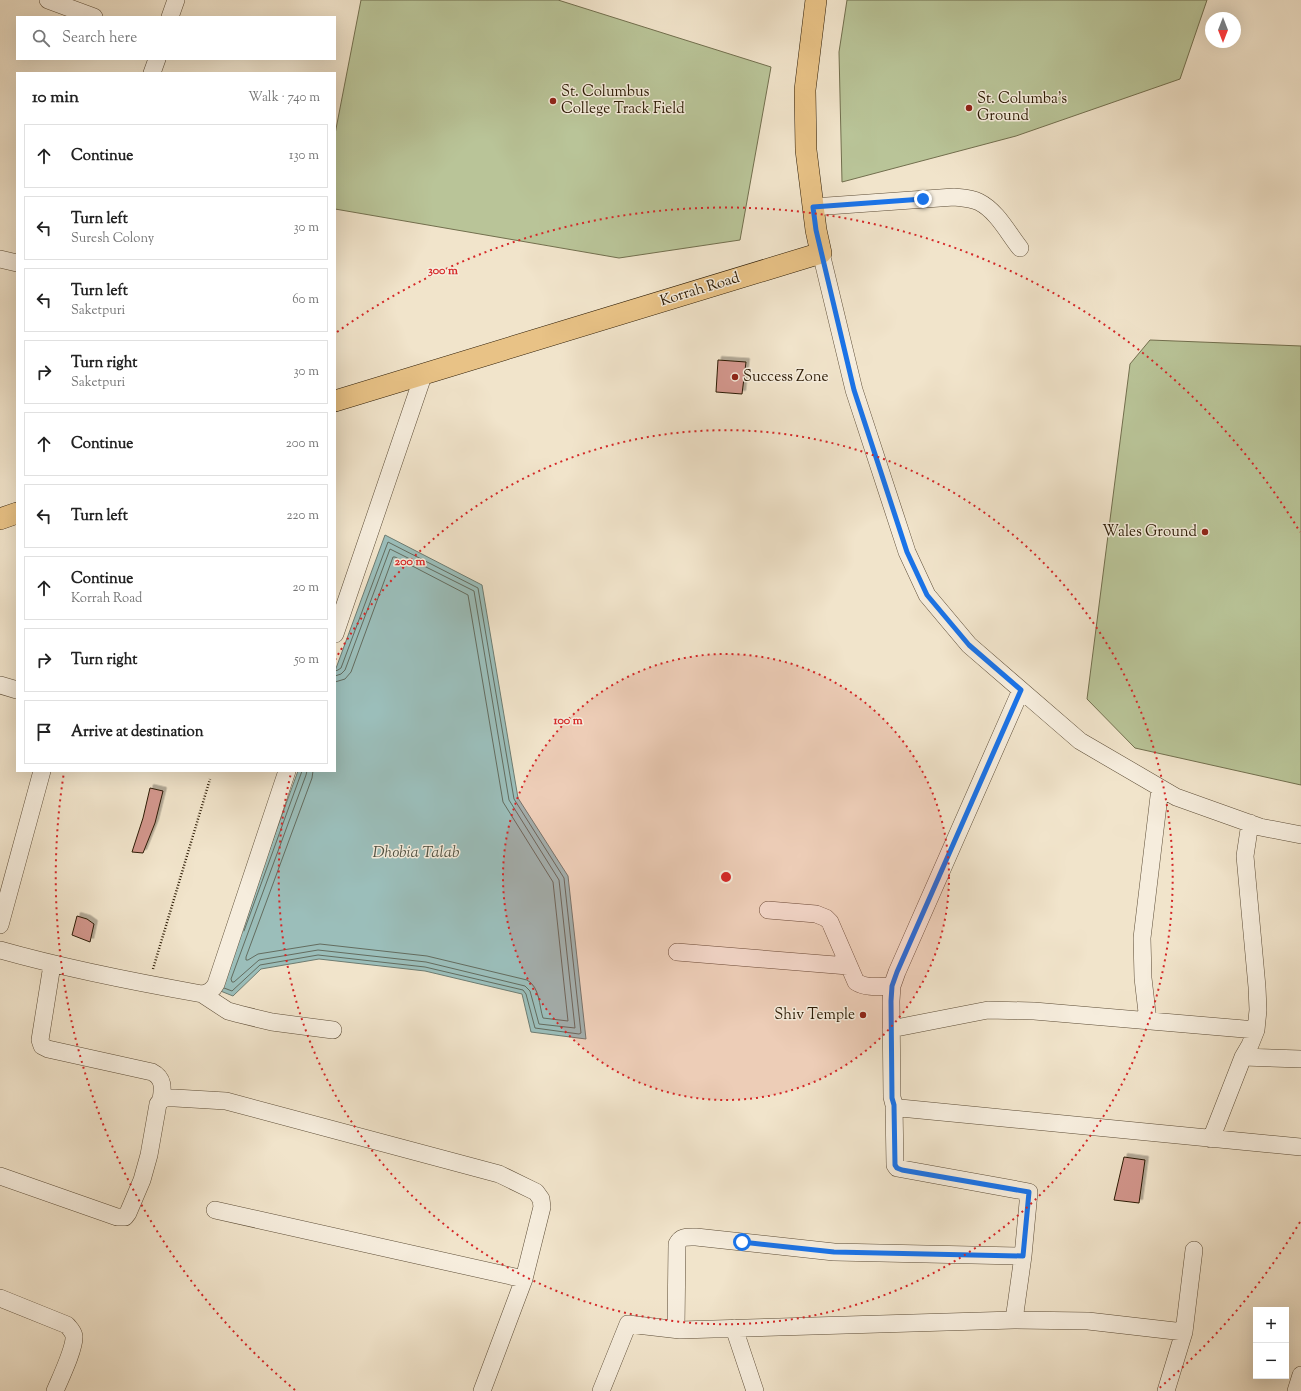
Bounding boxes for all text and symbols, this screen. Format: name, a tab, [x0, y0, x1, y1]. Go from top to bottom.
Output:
north arrow	[1205, 12, 1241, 48]
search box	[16, 16, 336, 60]
icon: search	[30, 27, 52, 49]
text: Search here	[62, 28, 137, 49]
place label: St. Columbus College Track Field	[561, 82, 685, 120]
text: 10 min	[32, 86, 79, 110]
text: Walk · 740 m	[248, 89, 320, 107]
place label: St. Columba's Ground	[977, 89, 1067, 127]
marker: St. Columbus College Track Field	[548, 96, 558, 106]
marker: St. Columba's Ground	[964, 103, 974, 113]
icon: ahead	[33, 145, 55, 167]
text: Continue	[71, 146, 133, 167]
text: 130 m	[289, 147, 319, 165]
route end	[914, 190, 932, 208]
text: Turn left	[71, 209, 128, 230]
icon: left	[33, 217, 55, 239]
text: 30 m	[293, 219, 319, 237]
text: Suresh Colony	[71, 230, 154, 248]
text: 300 m	[428, 262, 458, 280]
street label: Korrah Road	[658, 268, 743, 312]
text: Turn left	[71, 281, 128, 302]
icon: left	[33, 289, 55, 311]
text: 60 m	[292, 291, 319, 309]
text: Saketpuri	[71, 302, 125, 320]
text: Turn right	[71, 353, 137, 374]
icon: right	[33, 361, 55, 383]
text: 30 m	[293, 363, 319, 381]
place label: Success Zone	[743, 367, 828, 388]
marker: Success Zone	[730, 372, 740, 382]
text: Saketpuri	[71, 374, 125, 392]
icon: ahead	[33, 433, 55, 455]
text: Continue	[71, 434, 133, 455]
text: 200 m	[286, 435, 319, 453]
icon: left	[33, 505, 55, 527]
text: Turn left	[71, 506, 128, 527]
text: 220 m	[286, 507, 319, 525]
place label: Wales Ground	[1102, 522, 1198, 543]
marker: Wales Ground	[1200, 527, 1210, 537]
text: 200 m	[395, 553, 425, 571]
text: Continue	[71, 569, 133, 590]
icon: ahead	[33, 577, 55, 599]
text: 20 m	[293, 579, 319, 597]
text: Korrah Road	[71, 590, 142, 608]
icon: right	[33, 649, 55, 671]
text: Turn right	[71, 650, 137, 671]
text: 50 m	[294, 651, 319, 669]
text: 100 m	[552, 712, 583, 730]
icon: arrive	[33, 721, 55, 743]
text: Arrive at destination	[71, 722, 204, 743]
water label: Dhobia Talab	[372, 842, 460, 865]
centre of rings	[719, 870, 733, 884]
place label: Shiv Temple	[774, 1005, 855, 1026]
marker: Shiv Temple	[858, 1010, 868, 1020]
route start	[733, 1233, 751, 1251]
map controls	[1253, 1307, 1289, 1379]
button: +	[1253, 1307, 1289, 1343]
button: −	[1253, 1343, 1289, 1379]

